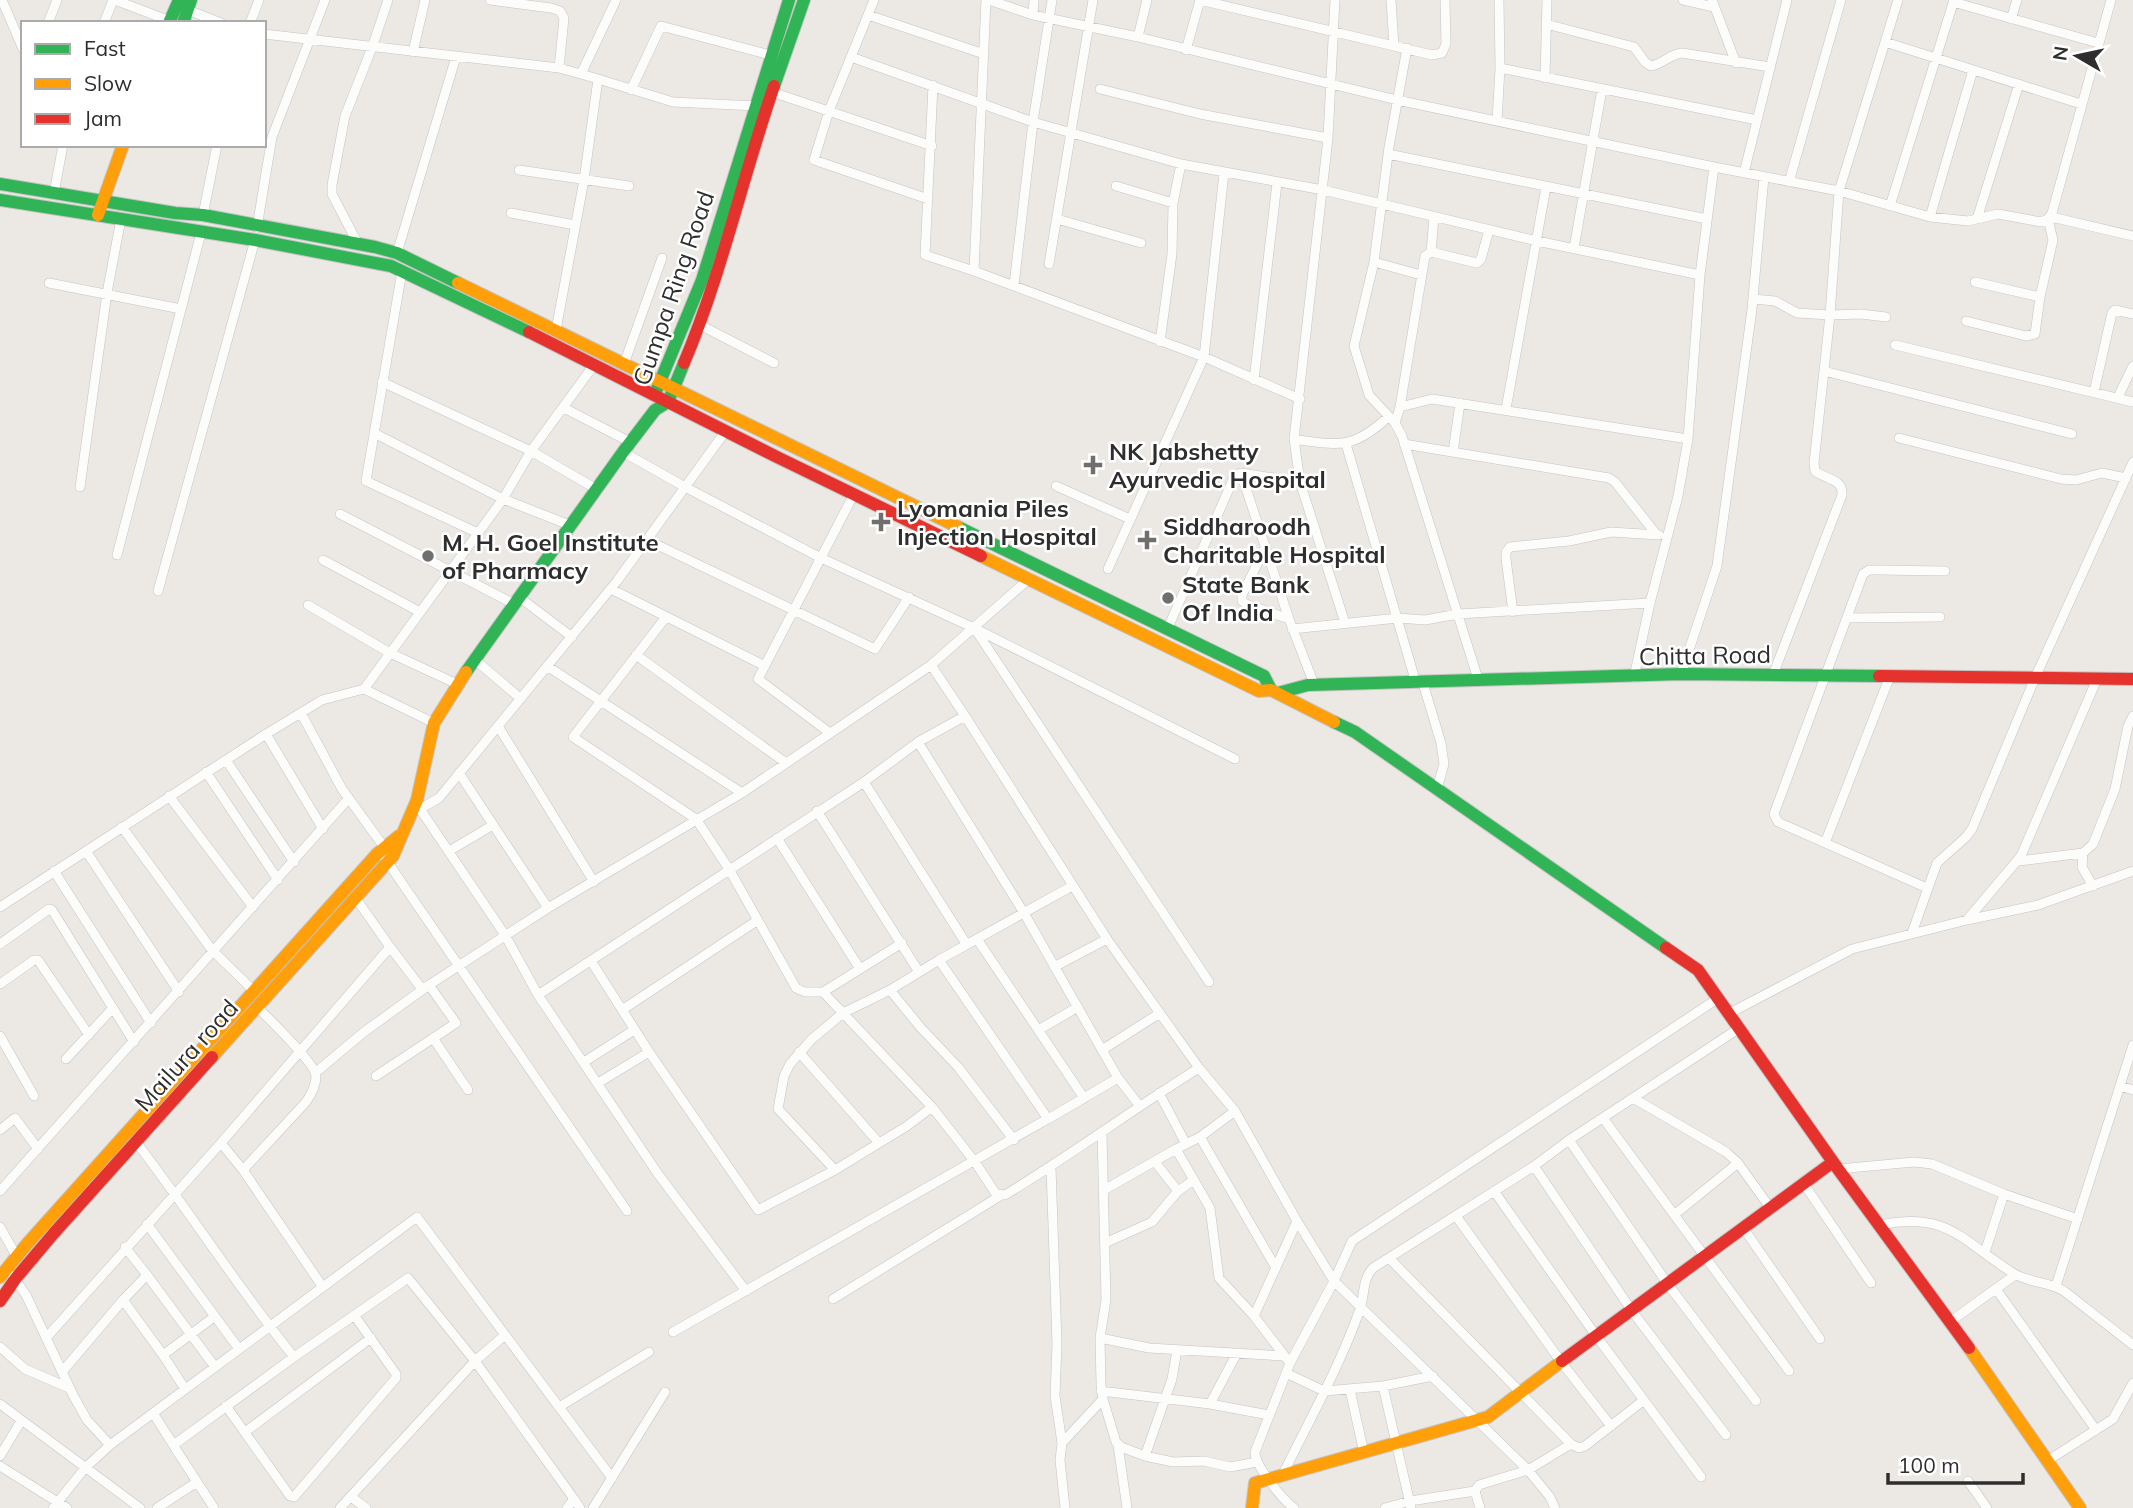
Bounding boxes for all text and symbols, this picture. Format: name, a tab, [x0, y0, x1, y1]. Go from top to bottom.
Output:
legend	[21, 21, 266, 147]
north arrow	[2042, 21, 2112, 91]
text: Fast	[84, 35, 126, 61]
text: N	[2047, 44, 2073, 62]
text: Slow	[84, 70, 132, 96]
text: Jam	[84, 105, 122, 131]
street label: Gumpa Ring Road	[626, 187, 720, 389]
place label: NK Jabshetty Ayurvedic Hospital	[1109, 436, 1326, 494]
marker: NK Jabshetty Ayurvedic Hospital	[1083, 455, 1103, 475]
place label: Lyomania Piles Injection Hospital	[897, 493, 1097, 551]
place label: Siddharoodh Charitable Hospital	[1163, 511, 1386, 569]
marker: Lyomania Piles Injection Hospital	[871, 512, 891, 532]
place label: M. H. Goel Institute of Pharmacy	[442, 527, 659, 585]
marker: Siddharoodh Charitable Hospital	[1137, 530, 1157, 550]
marker: M. H. Goel Institute of Pharmacy	[420, 548, 436, 564]
place label: State Bank Of India	[1182, 569, 1310, 627]
marker: State Bank Of India	[1160, 590, 1176, 606]
street label: Chitta Road	[1639, 639, 1771, 671]
street label: Mailura road	[128, 993, 244, 1117]
scale bar	[1888, 1442, 2023, 1486]
text: 100 m	[1898, 1452, 1960, 1478]

